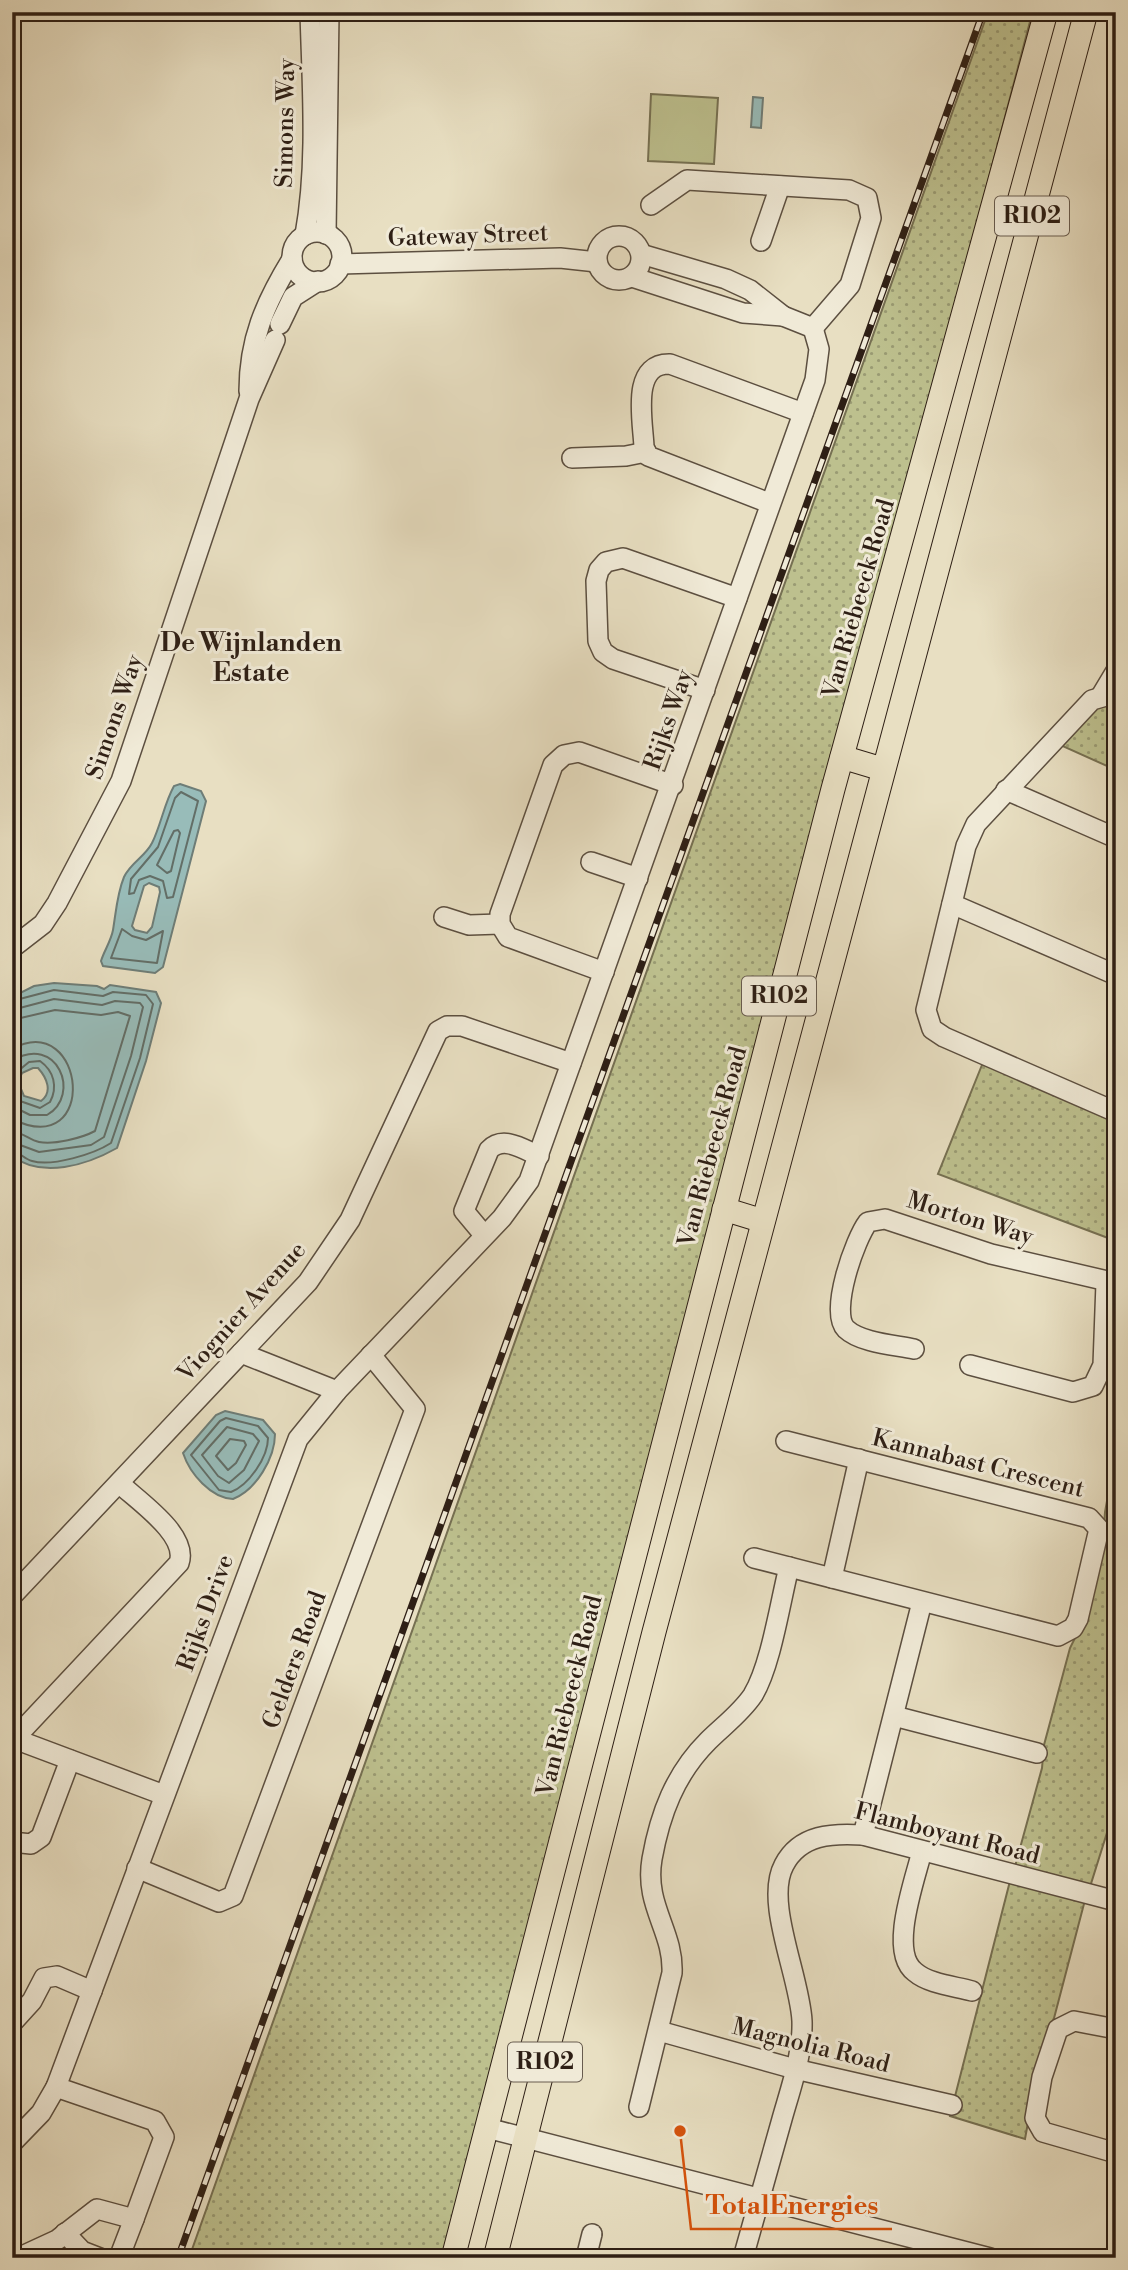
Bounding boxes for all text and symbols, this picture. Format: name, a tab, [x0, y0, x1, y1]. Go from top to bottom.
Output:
street label: Simons Way	[270, 58, 302, 188]
road number: R102	[995, 196, 1069, 236]
street label: Gateway Street	[387, 218, 549, 254]
street label: Van Riebeeck Road	[816, 495, 902, 703]
district label: De Wijnlanden Estate	[160, 627, 342, 689]
street label: Simons Way	[80, 650, 150, 783]
street label: Rijks Way	[638, 665, 700, 774]
road number: R102	[742, 976, 816, 1015]
street label: Van Riebeeck Road	[672, 1043, 754, 1251]
street label: Morton Way	[903, 1186, 1037, 1253]
street label: Viognier Avenue	[170, 1236, 313, 1389]
street label: Kannabast Crescent	[869, 1423, 1088, 1505]
street label: Rijks Drive	[171, 1551, 241, 1675]
street label: Gelders Road	[256, 1587, 334, 1733]
street label: Van Riebeeck Road	[530, 1592, 610, 1801]
street label: Flamboyant Road	[851, 1796, 1043, 1872]
street label: Magnolia Road	[729, 2012, 893, 2080]
road number: R102	[508, 2042, 582, 2082]
callout: TotalEnergies	[691, 2182, 892, 2229]
text: TotalEnergies	[705, 2190, 879, 2222]

